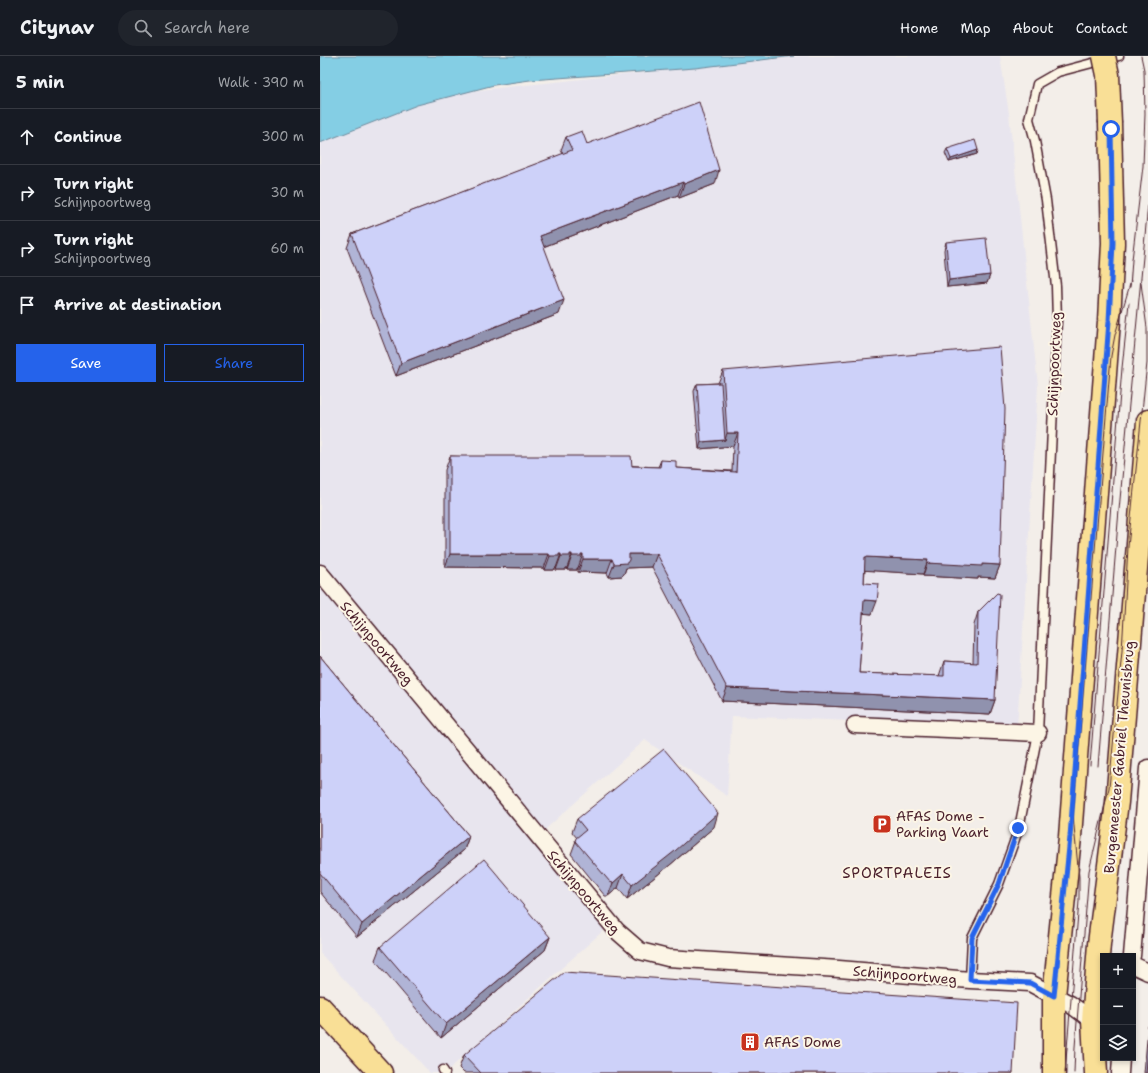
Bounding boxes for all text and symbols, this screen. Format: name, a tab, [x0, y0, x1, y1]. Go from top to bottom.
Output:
search box	[118, 10, 398, 46]
text: Citynav	[20, 15, 94, 40]
icon: search	[132, 17, 154, 39]
text: Search here	[164, 18, 250, 38]
text: Home	[900, 19, 939, 37]
text: Map	[961, 19, 991, 37]
text: About	[1013, 19, 1054, 37]
text: Contact	[1076, 19, 1128, 37]
text: 5 min	[16, 71, 64, 93]
text: Walk · 390 m	[218, 74, 304, 91]
route start	[1102, 120, 1120, 138]
icon: ahead	[16, 126, 38, 148]
text: Continue	[54, 127, 122, 147]
text: 300 m	[261, 128, 304, 145]
text: Turn right	[54, 174, 134, 194]
icon: right	[16, 182, 38, 204]
text: 30 m	[270, 184, 304, 201]
text: Schijnpoortweg	[54, 194, 151, 211]
text: Turn right	[54, 230, 134, 250]
icon: right	[16, 238, 38, 260]
text: 60 m	[271, 240, 304, 257]
text: Schijnpoortweg	[54, 250, 151, 267]
icon: arrive	[16, 294, 38, 316]
text: Arrive at destination	[54, 295, 222, 315]
street label: Schijnpoortweg	[1043, 312, 1065, 416]
button: Save	[16, 344, 156, 382]
button: Share	[164, 344, 304, 382]
street label: Schijnpoortweg	[337, 597, 417, 689]
street label: Burgemeester Gabriel Theunisbrug	[1100, 640, 1138, 874]
place label: AFAS Dome - Parking Vaart	[896, 807, 989, 841]
parking icon: AFAS Dome - Parking Vaart	[871, 813, 893, 835]
route end	[1009, 819, 1027, 837]
street label: Schijnpoortweg	[544, 846, 624, 938]
district label: SPORTPALEIS	[842, 863, 952, 883]
map controls	[1100, 953, 1136, 1061]
button: +	[1100, 953, 1136, 989]
street label: Schijnpoortweg	[852, 961, 958, 989]
button: −	[1100, 989, 1136, 1025]
button: layers	[1100, 1025, 1136, 1061]
building icon: AFAS Dome	[739, 1031, 761, 1053]
place label: AFAS Dome	[764, 1033, 841, 1051]

